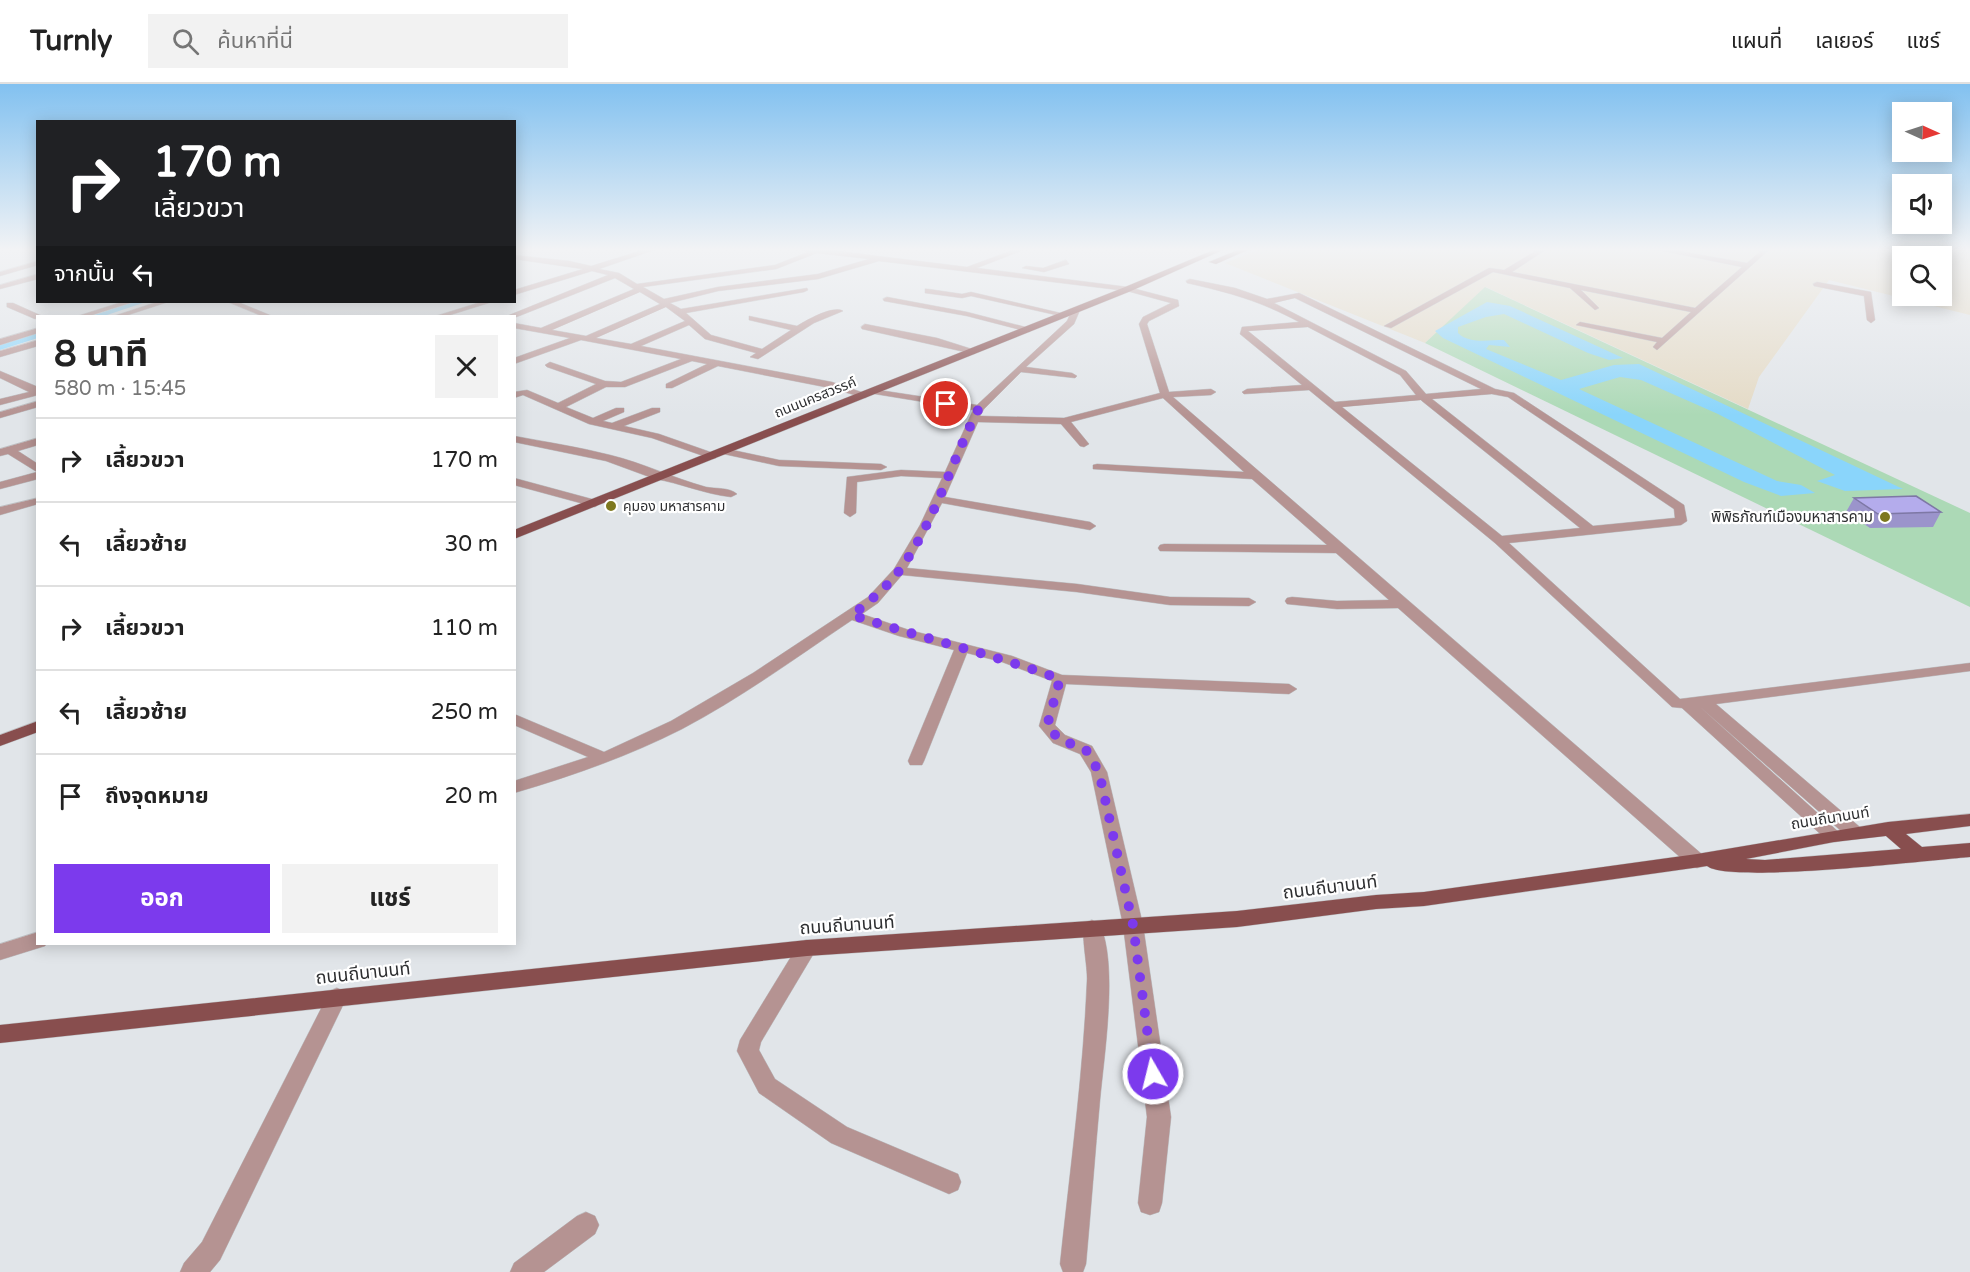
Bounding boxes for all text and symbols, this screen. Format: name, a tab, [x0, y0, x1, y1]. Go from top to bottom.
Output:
search box	[148, 14, 568, 68]
text: Turnly	[30, 24, 112, 58]
icon: search	[169, 25, 202, 58]
text: ค้นหาที่นี่	[217, 28, 293, 54]
text: แผนที่	[1731, 29, 1782, 54]
text: เลเยอร์	[1815, 29, 1874, 54]
text: แชร์	[1907, 29, 1940, 54]
north arrow	[1892, 102, 1952, 162]
map controls	[1892, 102, 1952, 306]
text: 170 m	[153, 137, 282, 188]
icon: right	[54, 144, 132, 222]
button: sound	[1892, 174, 1952, 234]
text: เลี้ยวขวา	[153, 192, 244, 225]
button: search	[1892, 246, 1952, 306]
icon: left	[127, 258, 160, 291]
text: จากนั้น	[54, 261, 115, 287]
text: 8 นาที	[54, 333, 148, 376]
button: close	[435, 335, 498, 398]
street label: ถนนนครสวรรค์	[772, 373, 859, 422]
text: 580 m · 15:45	[54, 377, 186, 401]
pin	[920, 378, 971, 429]
icon: arrive	[929, 387, 962, 420]
icon: right	[54, 444, 87, 477]
text: เลี้ยวขวา	[105, 447, 185, 473]
text: 170 m	[431, 447, 498, 473]
place label: คุมอง มหาสารคาม	[623, 498, 725, 515]
marker: คุมอง มหาสารคาม	[604, 499, 618, 513]
place label: พิพิธภัณฑ์เมืองมหาสารคาม	[1711, 508, 1873, 526]
marker: พิพิธภัณฑ์เมืองมหาสารคาม	[1878, 510, 1892, 524]
icon: left	[54, 528, 87, 561]
text: เลี้ยวซ้าย	[105, 531, 187, 557]
text: 30 m	[444, 531, 498, 557]
icon: right	[54, 612, 87, 645]
text: เลี้ยวขวา	[105, 615, 185, 641]
text: 110 m	[431, 615, 498, 641]
icon: left	[54, 696, 87, 729]
text: เลี้ยวซ้าย	[105, 699, 187, 725]
text: 250 m	[431, 699, 498, 725]
icon: arrive	[54, 780, 87, 813]
text: ถึงจุดหมาย	[105, 783, 209, 809]
text: 20 m	[444, 783, 498, 809]
street label: ถนนถีนานนท์	[1789, 803, 1871, 833]
button: ออก	[54, 864, 270, 933]
button: แชร์	[282, 864, 498, 933]
street label: ถนนถีนานนท์	[1281, 870, 1379, 904]
street label: ถนนถีนานนท์	[799, 911, 895, 939]
street label: ถนนถีนานนท์	[315, 957, 411, 989]
position arrow	[1121, 1042, 1185, 1106]

